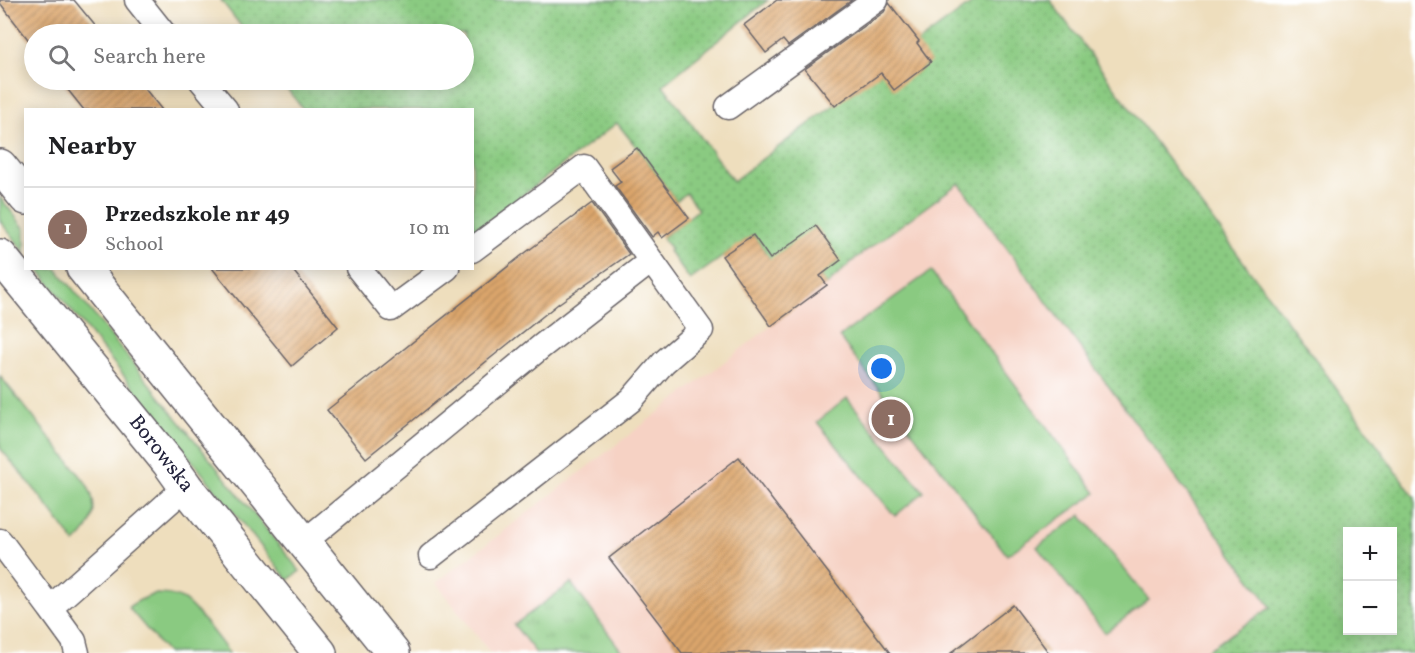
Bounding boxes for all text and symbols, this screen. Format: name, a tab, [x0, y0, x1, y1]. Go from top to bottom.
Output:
search box	[24, 24, 474, 90]
icon: search	[45, 41, 78, 74]
text: Search here	[93, 42, 206, 73]
text: Nearby	[48, 129, 137, 165]
text: Przedszkole nr 49	[105, 200, 290, 231]
text: 1	[63, 215, 72, 243]
text: 10 m	[409, 215, 450, 243]
text: School	[105, 231, 163, 259]
your location	[867, 354, 896, 383]
pin: 1	[872, 396, 910, 442]
street label: Borowska	[122, 409, 200, 499]
map controls	[1343, 527, 1397, 635]
button: +	[1343, 527, 1397, 581]
button: −	[1343, 581, 1397, 635]

